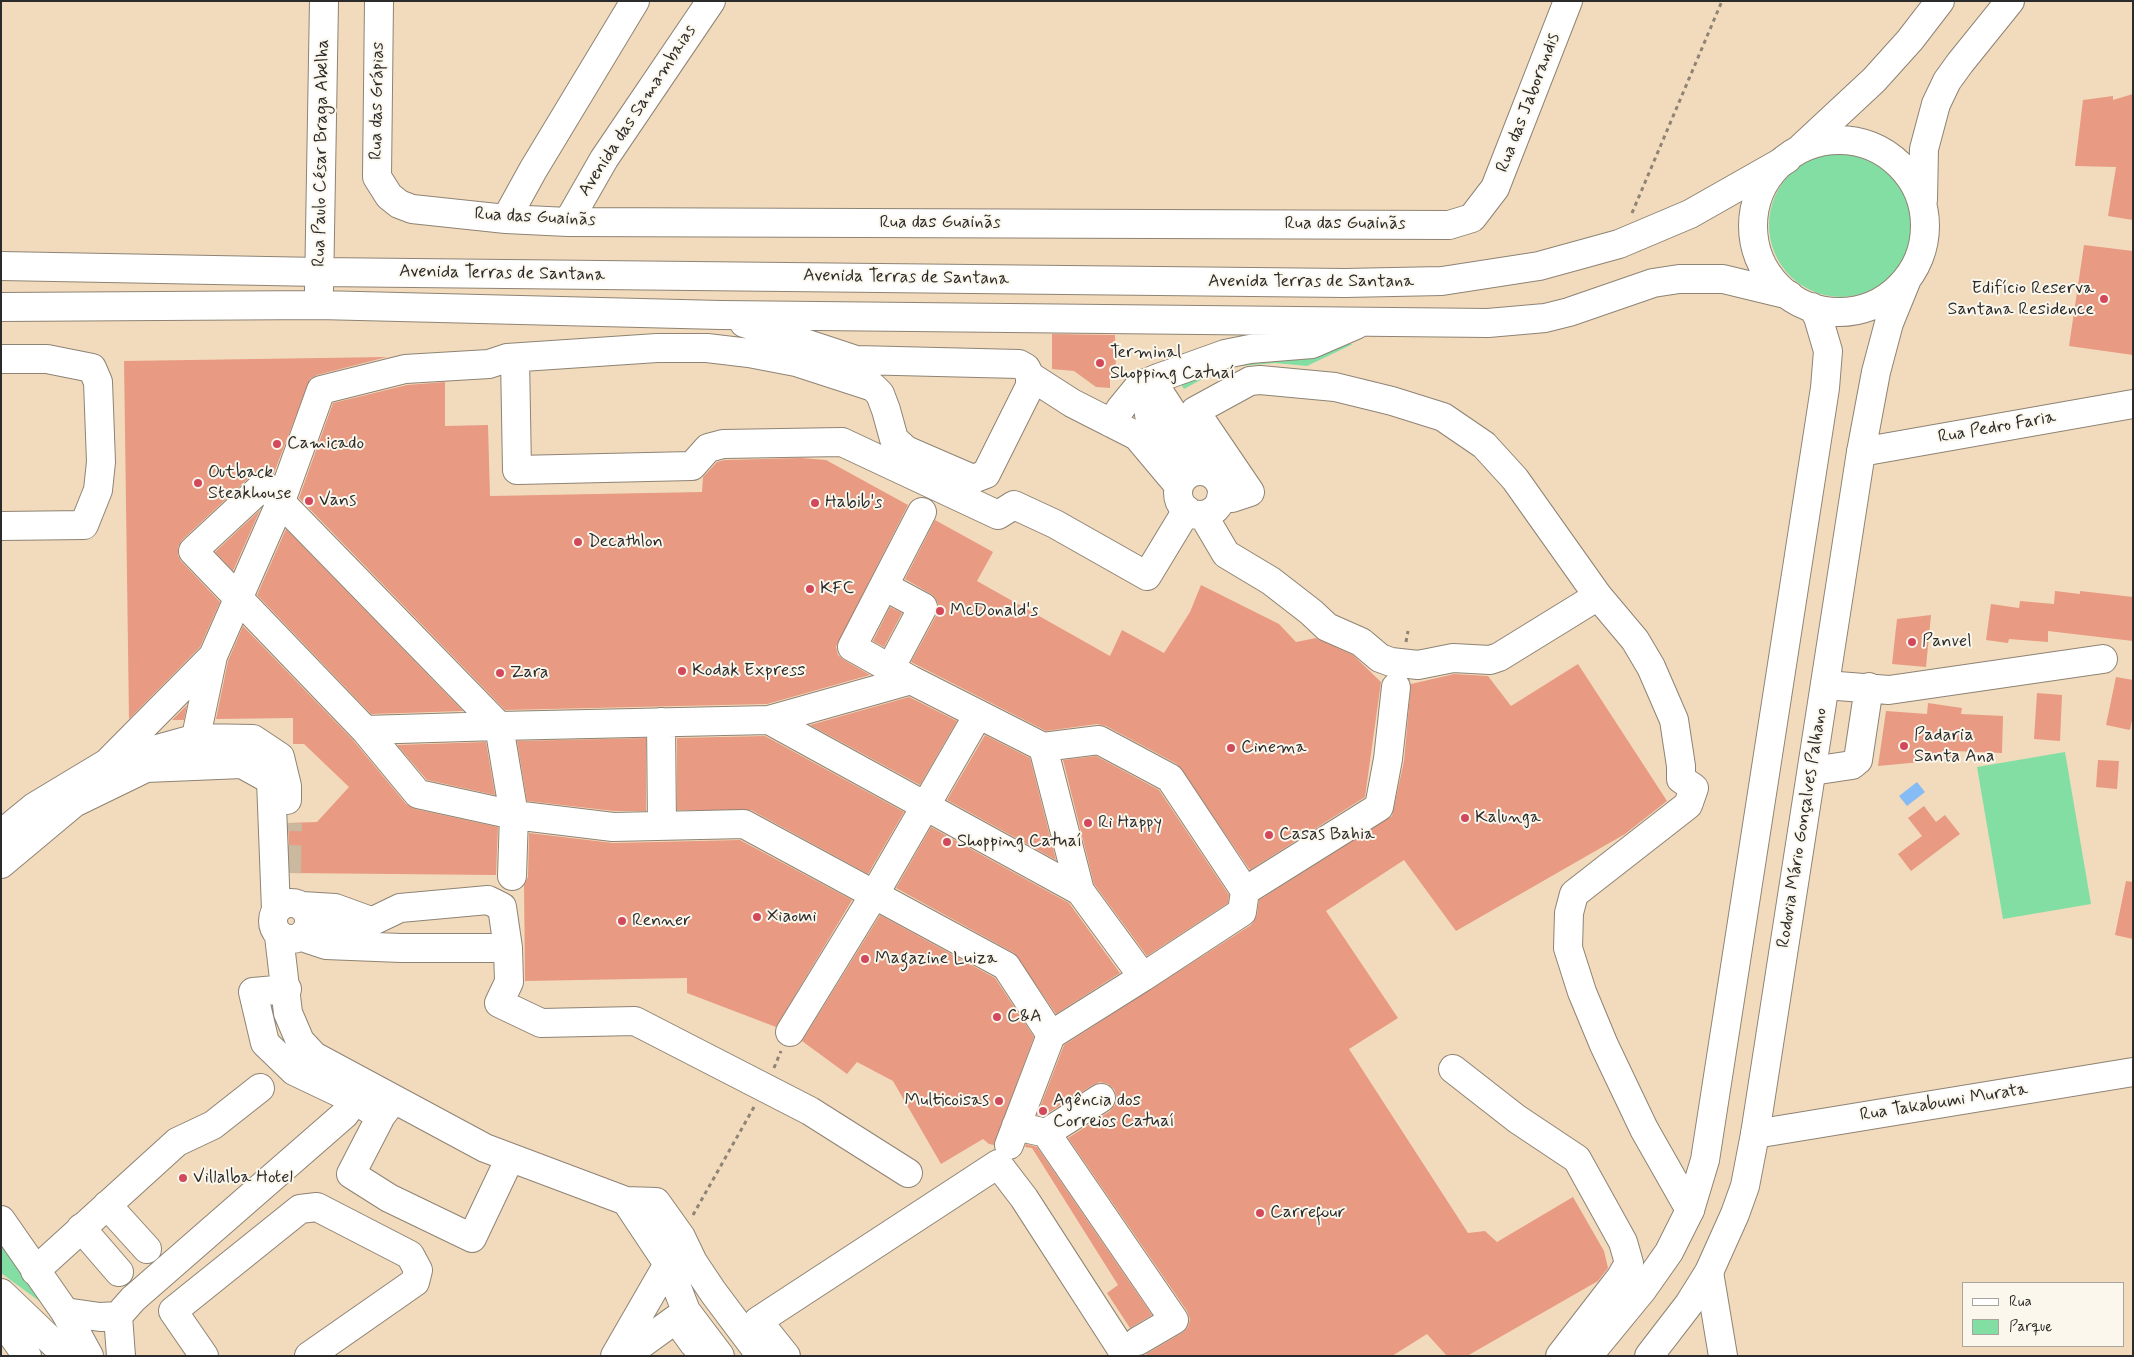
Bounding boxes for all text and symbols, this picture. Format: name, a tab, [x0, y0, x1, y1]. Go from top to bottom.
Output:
street label: Avenida das Samambaias	[574, 21, 702, 201]
street label: Rua das Jaborandis	[1492, 30, 1566, 176]
street label: Rua Paulo César Braga Abelha	[309, 39, 335, 267]
street label: Rua das Grápias	[366, 42, 390, 160]
street label: Rua das Guainãs	[474, 204, 596, 232]
street label: Rua das Guainãs	[879, 212, 1001, 234]
street label: Rua das Guainãs	[1284, 213, 1406, 235]
street label: Avenida Terras de Santana	[399, 261, 605, 287]
street label: Avenida Terras de Santana	[803, 265, 1009, 291]
street label: Avenida Terras de Santana	[1208, 271, 1414, 293]
place label: Edifício Reserva Santana Residence	[1948, 278, 2094, 320]
marker: Edifício Reserva Santana Residence	[2098, 293, 2110, 305]
place label: Terminal Shopping Catuaí	[1110, 342, 1235, 384]
marker: Terminal Shopping Catuaí	[1094, 357, 1106, 369]
street label: Rua Pedro Faria	[1936, 407, 2058, 449]
place label: Camicado	[287, 433, 364, 455]
marker: Camicado	[271, 438, 283, 450]
place label: Outback Steakhouse	[208, 462, 292, 504]
marker: Outback Steakhouse	[192, 477, 204, 489]
place label: Vans	[319, 490, 356, 512]
place label: Habib's	[825, 492, 882, 514]
marker: Vans	[303, 495, 315, 507]
marker: Habib's	[809, 497, 821, 509]
place label: Decathlon	[588, 531, 663, 553]
marker: Decathlon	[572, 536, 584, 548]
place label: KFC	[820, 578, 854, 600]
marker: KFC	[804, 583, 816, 595]
place label: McDonald's	[950, 600, 1038, 622]
marker: McDonald's	[934, 605, 946, 617]
place label: Panvel	[1922, 631, 1972, 653]
marker: Panvel	[1906, 636, 1918, 648]
place label: Kodak Express	[692, 660, 805, 682]
place label: Zara	[510, 662, 549, 684]
marker: Kodak Express	[676, 665, 688, 677]
marker: Zara	[494, 667, 506, 679]
street label: Rodovia Mário Gonçalves Palhano	[1773, 706, 1833, 950]
place label: Padaria Santa Ana	[1914, 725, 1995, 768]
place label: Cinema	[1241, 737, 1306, 759]
marker: Padaria Santa Ana	[1898, 740, 1910, 752]
marker: Cinema	[1225, 742, 1237, 754]
place label: Kalunga	[1475, 807, 1541, 829]
place label: Ri Happy	[1098, 812, 1162, 834]
marker: Kalunga	[1459, 812, 1471, 824]
marker: Ri Happy	[1082, 817, 1094, 829]
place label: Casas Bahia	[1279, 824, 1375, 846]
marker: Casas Bahia	[1263, 829, 1275, 841]
place label: Shopping Catuaí	[957, 831, 1082, 853]
marker: Shopping Catuaí	[941, 836, 953, 848]
place label: Xiaomi	[767, 906, 817, 928]
place label: Renner	[632, 910, 691, 932]
marker: Xiaomi	[751, 911, 763, 923]
marker: Renner	[616, 915, 628, 927]
place label: Magazine Luiza	[875, 948, 997, 970]
marker: Magazine Luiza	[859, 953, 871, 965]
place label: C&A	[1007, 1006, 1042, 1028]
marker: C&A	[991, 1011, 1003, 1023]
street label: Rua Takabumi Murata	[1859, 1079, 2029, 1127]
place label: Multicoisas	[904, 1090, 989, 1112]
place label: Agência dos Correios Catuaí	[1053, 1090, 1174, 1132]
marker: Multicoisas	[993, 1095, 1005, 1107]
marker: Agência dos Correios Catuaí	[1037, 1105, 1049, 1117]
place label: Villalba Hotel	[193, 1167, 293, 1189]
marker: Villalba Hotel	[177, 1172, 189, 1184]
place label: Carrefour	[1270, 1202, 1345, 1224]
marker: Carrefour	[1254, 1207, 1266, 1219]
legend	[1962, 1282, 2124, 1347]
text: Rua	[2009, 1292, 2032, 1312]
text: Parque	[2009, 1317, 2052, 1337]

